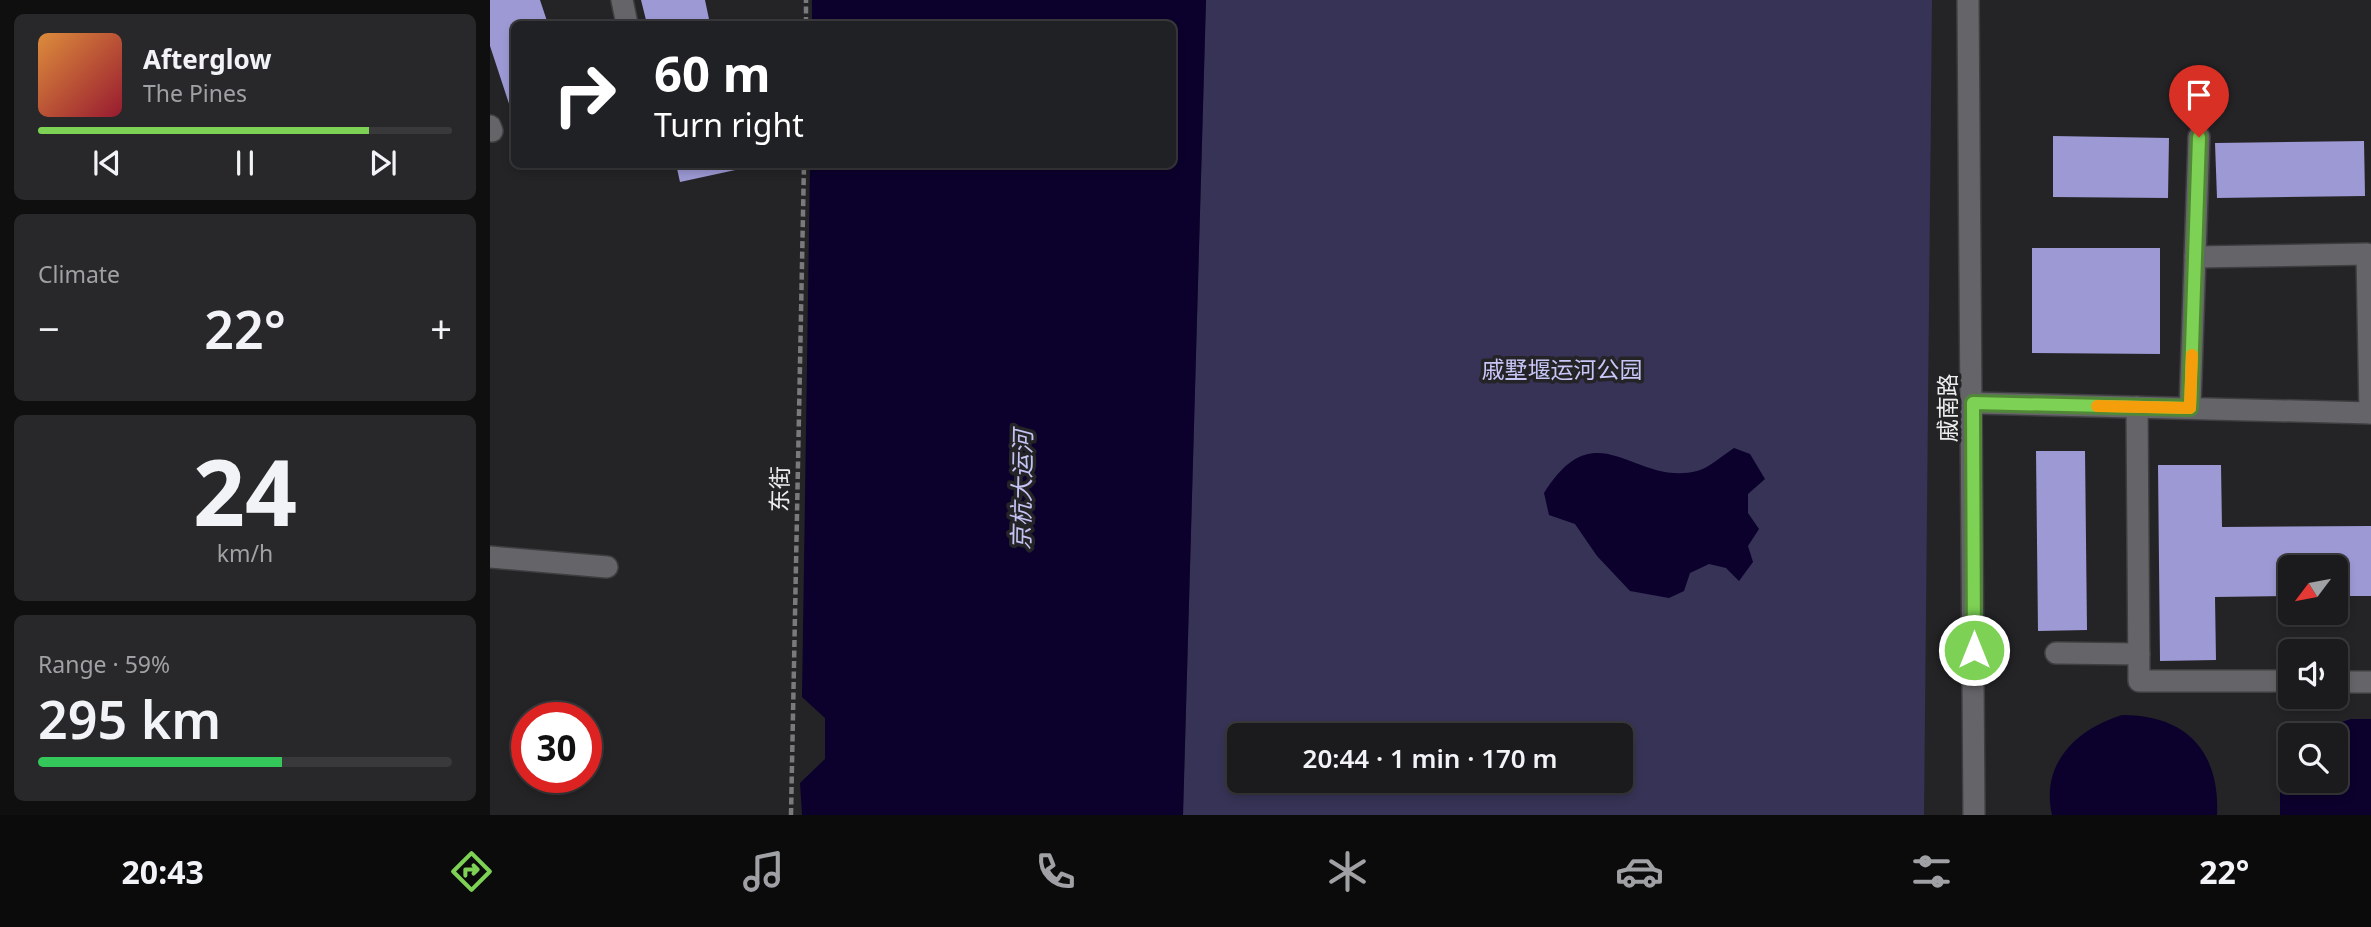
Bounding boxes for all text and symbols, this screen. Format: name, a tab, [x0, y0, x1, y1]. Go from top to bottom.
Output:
text: 60 m	[654, 40, 771, 106]
text: Afterglow	[143, 41, 271, 77]
icon: right	[539, 49, 630, 140]
pin	[2169, 65, 2229, 137]
icon: arrive	[2180, 76, 2218, 114]
text: The Pines	[143, 77, 247, 109]
text: Turn right	[654, 103, 804, 146]
icon: previous	[88, 144, 126, 182]
icon: pause	[226, 144, 264, 182]
icon: next	[364, 144, 402, 182]
text: Climate	[38, 258, 120, 290]
text: 22°	[204, 293, 286, 364]
text: −	[38, 302, 60, 354]
text: +	[430, 302, 452, 354]
park label: 戚墅堰运河公园	[1482, 353, 1643, 385]
street label: 戚南路	[1931, 374, 1963, 443]
water label: 京杭大运河	[1003, 426, 1039, 550]
text: 24	[193, 429, 297, 553]
street label: 东街	[763, 466, 795, 512]
text: km/h	[217, 537, 273, 569]
north arrow	[2278, 555, 2348, 625]
map controls	[2278, 555, 2348, 793]
position arrow	[1937, 613, 2011, 687]
button: sound	[2278, 639, 2348, 709]
text: Range · 59%	[38, 648, 170, 680]
text: 295 km	[38, 683, 221, 754]
speed limit sign: 30	[511, 702, 602, 793]
button: search	[2278, 723, 2348, 793]
text: 20:44 · 1 min · 170 m	[1303, 740, 1557, 776]
icon: directions	[447, 847, 496, 896]
icon: music	[739, 847, 788, 896]
icon: phone	[1031, 847, 1080, 896]
icon: climate	[1323, 847, 1372, 896]
icon: car	[1615, 847, 1664, 896]
icon: filters	[1907, 847, 1956, 896]
text: 20:43	[122, 850, 204, 893]
text: 22°	[2199, 850, 2249, 893]

